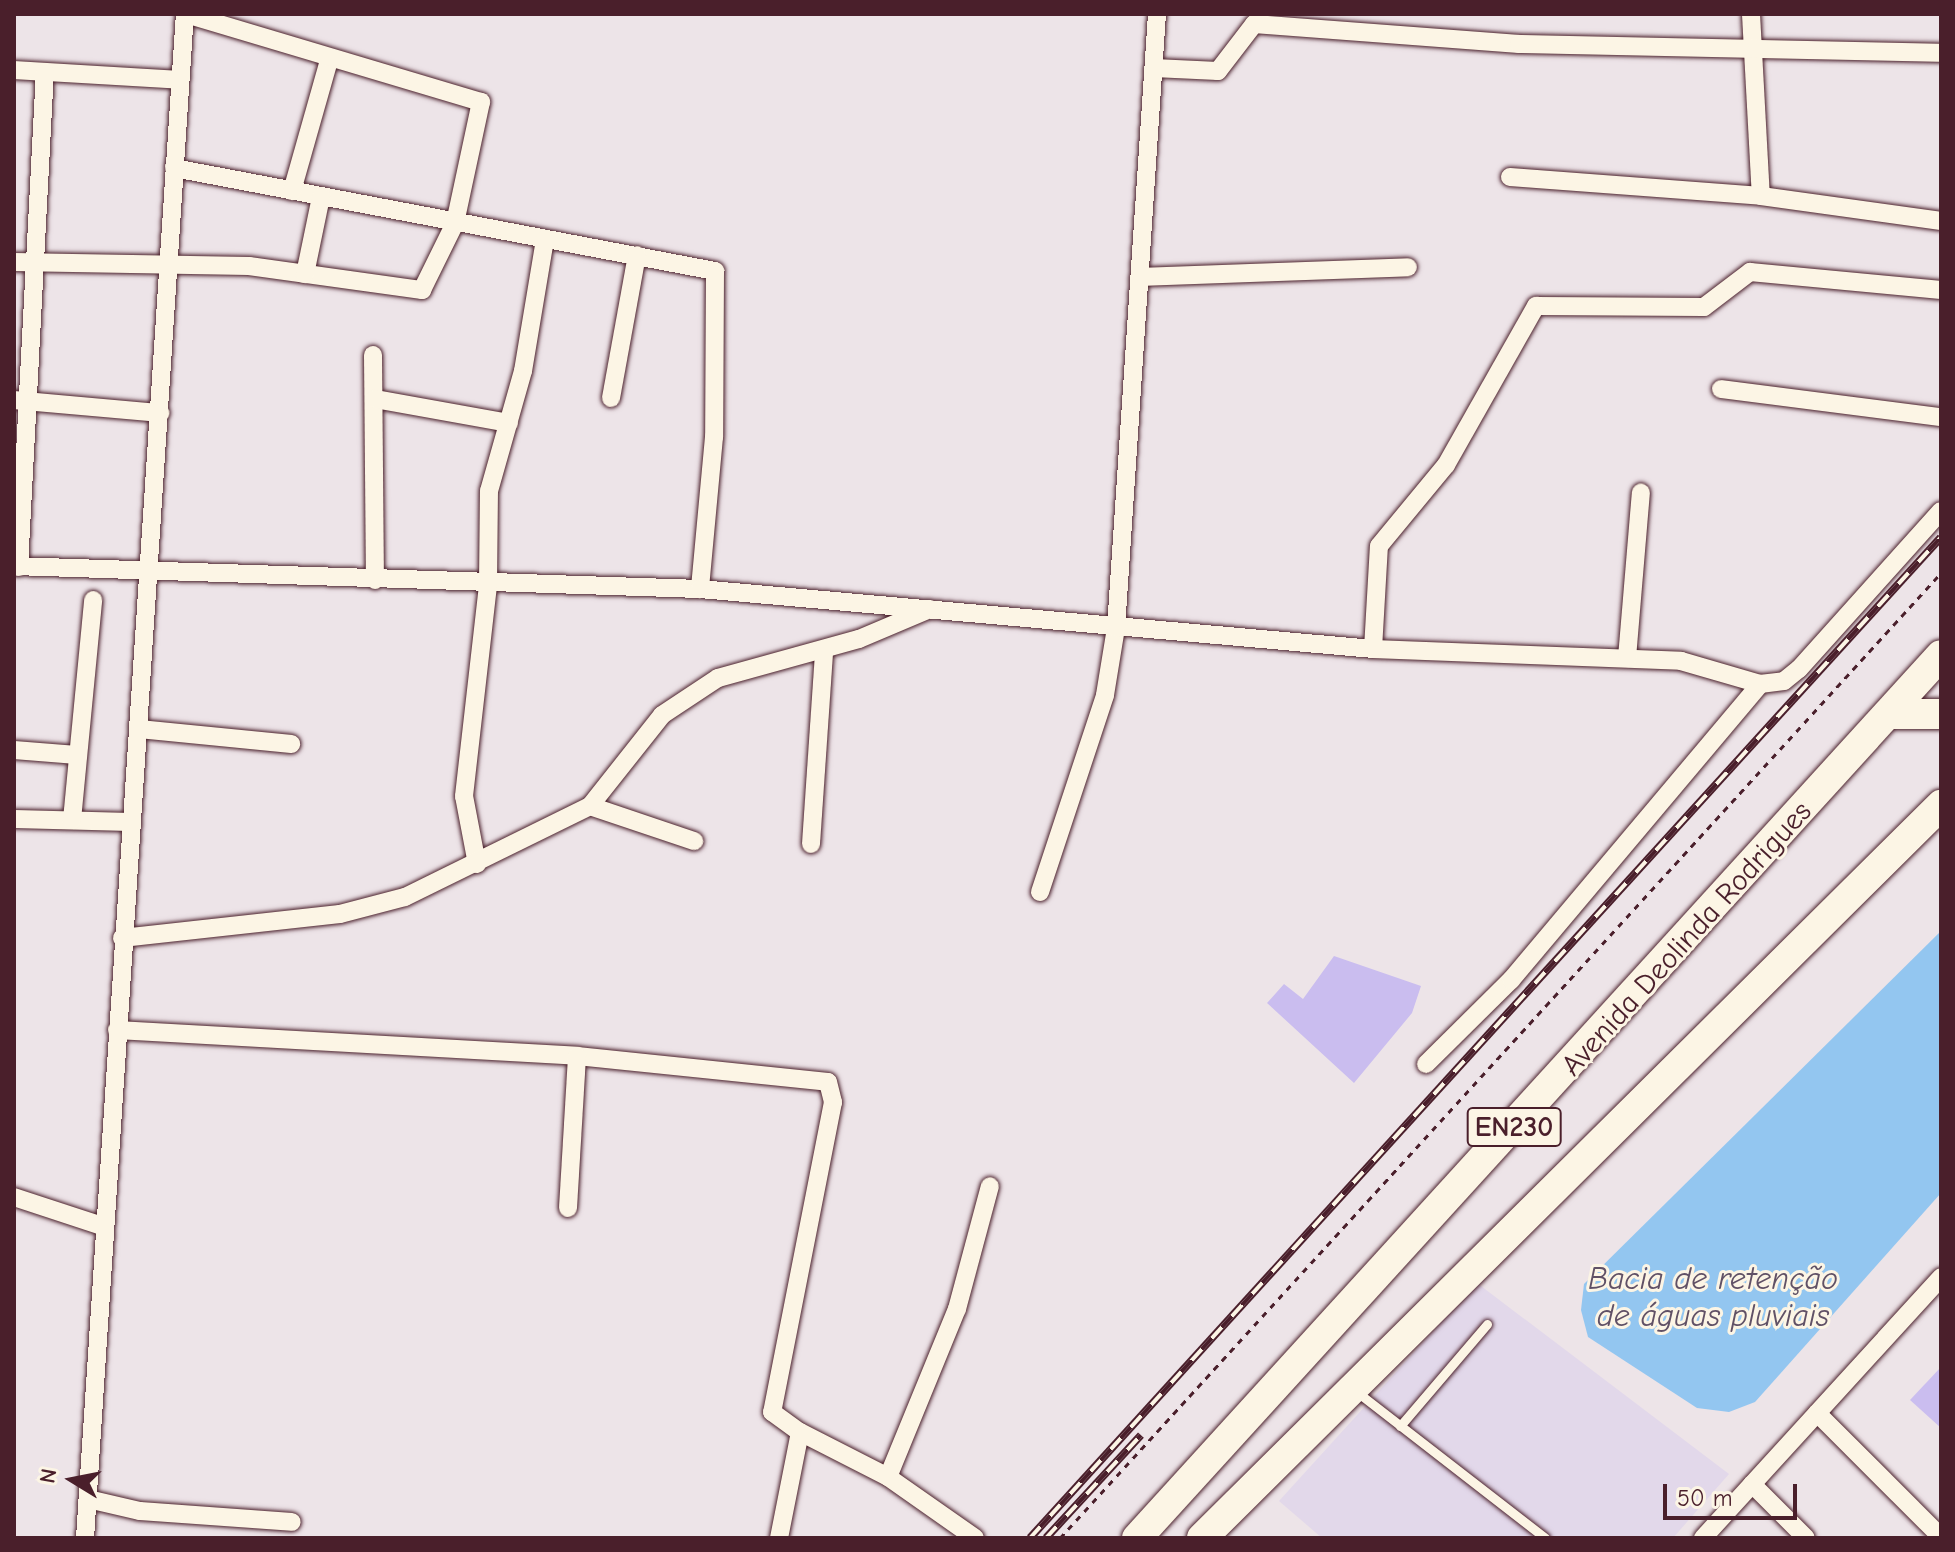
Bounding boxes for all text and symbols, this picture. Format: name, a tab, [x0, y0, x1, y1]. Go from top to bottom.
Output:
street label: Avenida Deolinda Rodrigues	[1554, 794, 1820, 1084]
road number: EN230	[1466, 1103, 1562, 1151]
water label: Bacia de retenção de águas pluviais	[1588, 1261, 1838, 1336]
north arrow	[32, 1440, 112, 1520]
text: N	[34, 1467, 62, 1485]
scale bar	[1667, 1468, 1801, 1518]
text: 50 m	[1677, 1484, 1733, 1512]

